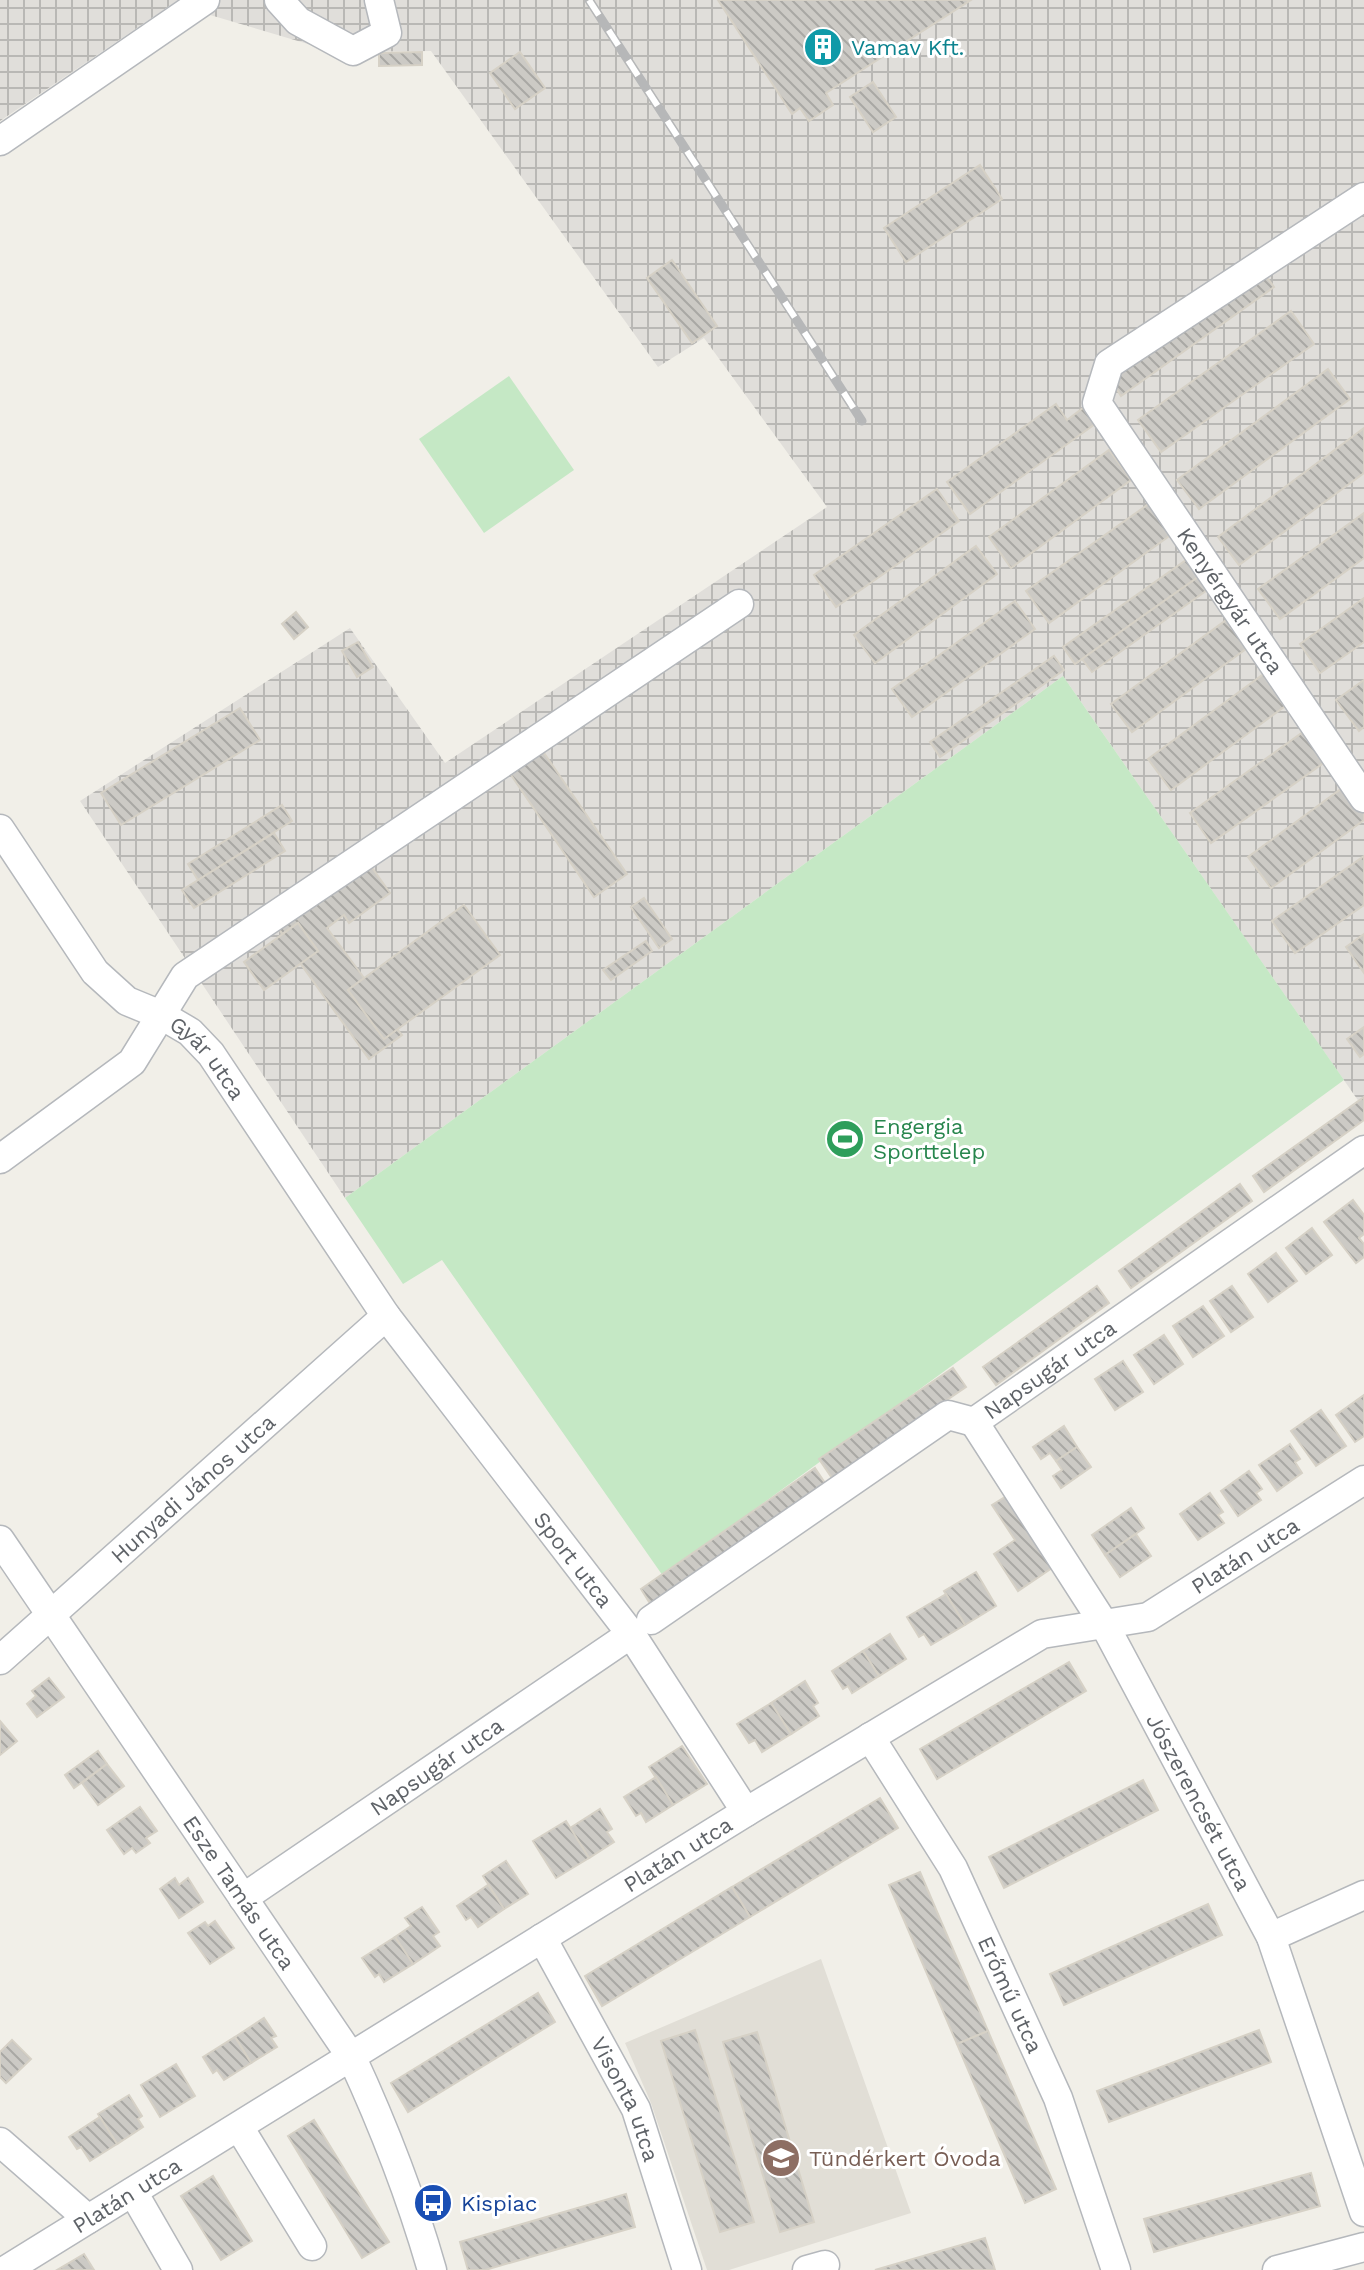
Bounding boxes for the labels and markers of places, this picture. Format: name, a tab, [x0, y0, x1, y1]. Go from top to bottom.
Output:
building icon: Vamav Kft.	[802, 26, 844, 68]
place label: Vamav Kft.	[851, 35, 964, 60]
place label: Engergia Sporttelep	[873, 1114, 985, 1164]
sports icon: Engergia Sporttelep	[824, 1118, 866, 1160]
school or university icon: Tündérkert Óvoda	[760, 2137, 802, 2179]
place label: Tündérkert Óvoda	[809, 2146, 1001, 2171]
bus stop icon: Kispiac	[412, 2182, 454, 2224]
place label: Kispiac	[461, 2191, 537, 2216]

